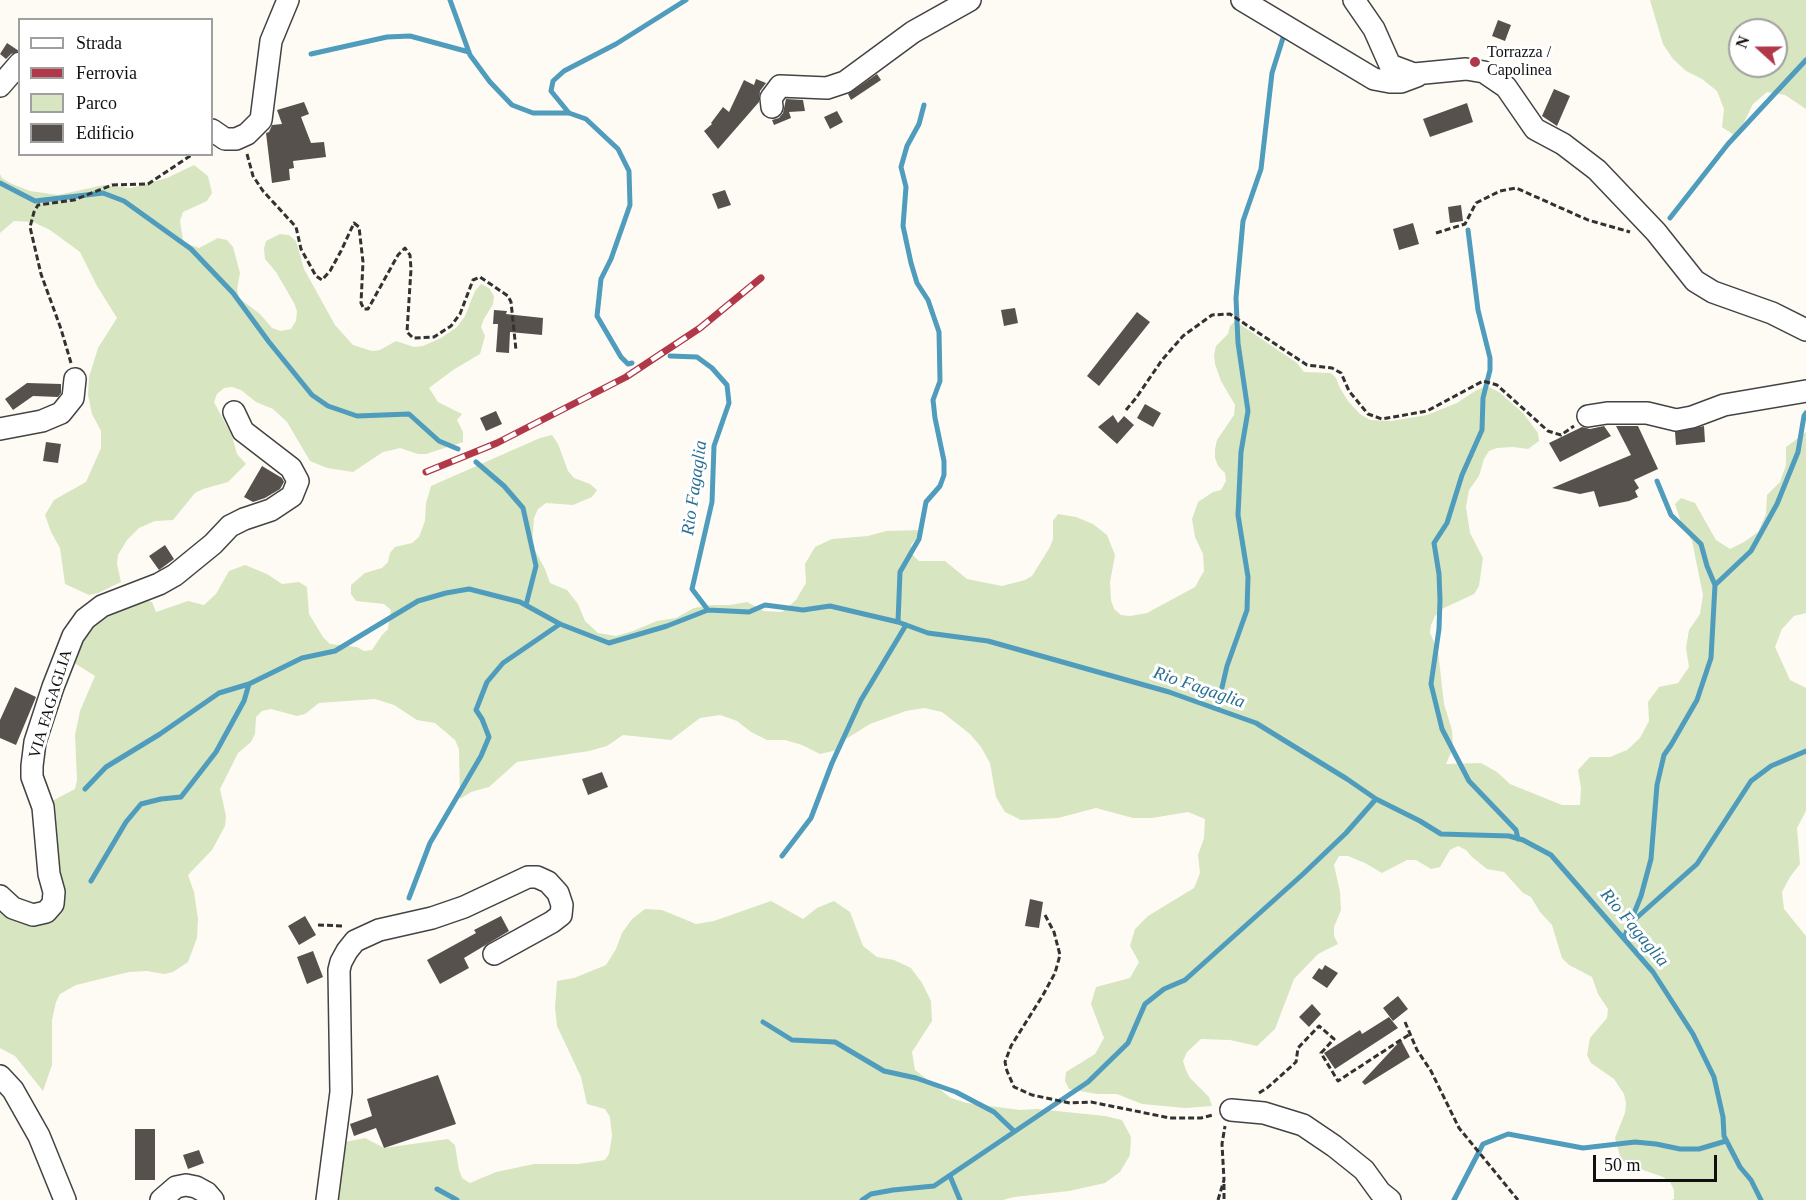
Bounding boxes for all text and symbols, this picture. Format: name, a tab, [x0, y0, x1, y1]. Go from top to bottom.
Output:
legend	[18, 18, 213, 156]
north arrow	[1728, 18, 1788, 78]
text: Strada	[76, 33, 122, 53]
text: N	[1733, 34, 1753, 51]
place label: Torrazza / Capolinea	[1487, 43, 1552, 81]
marker: Torrazza / Capolinea	[1468, 55, 1482, 69]
text: Ferrovia	[76, 63, 137, 83]
text: Parco	[76, 93, 117, 113]
text: Edificio	[76, 123, 134, 143]
water label: Rio Fagaglia	[678, 439, 712, 537]
street label: VIA FAGAGLIA	[25, 647, 77, 761]
water label: Rio Fagaglia	[1150, 662, 1248, 714]
water label: Rio Fagaglia	[1595, 884, 1673, 972]
scale bar	[1596, 1143, 1720, 1181]
text: 50 m	[1604, 1155, 1641, 1175]

